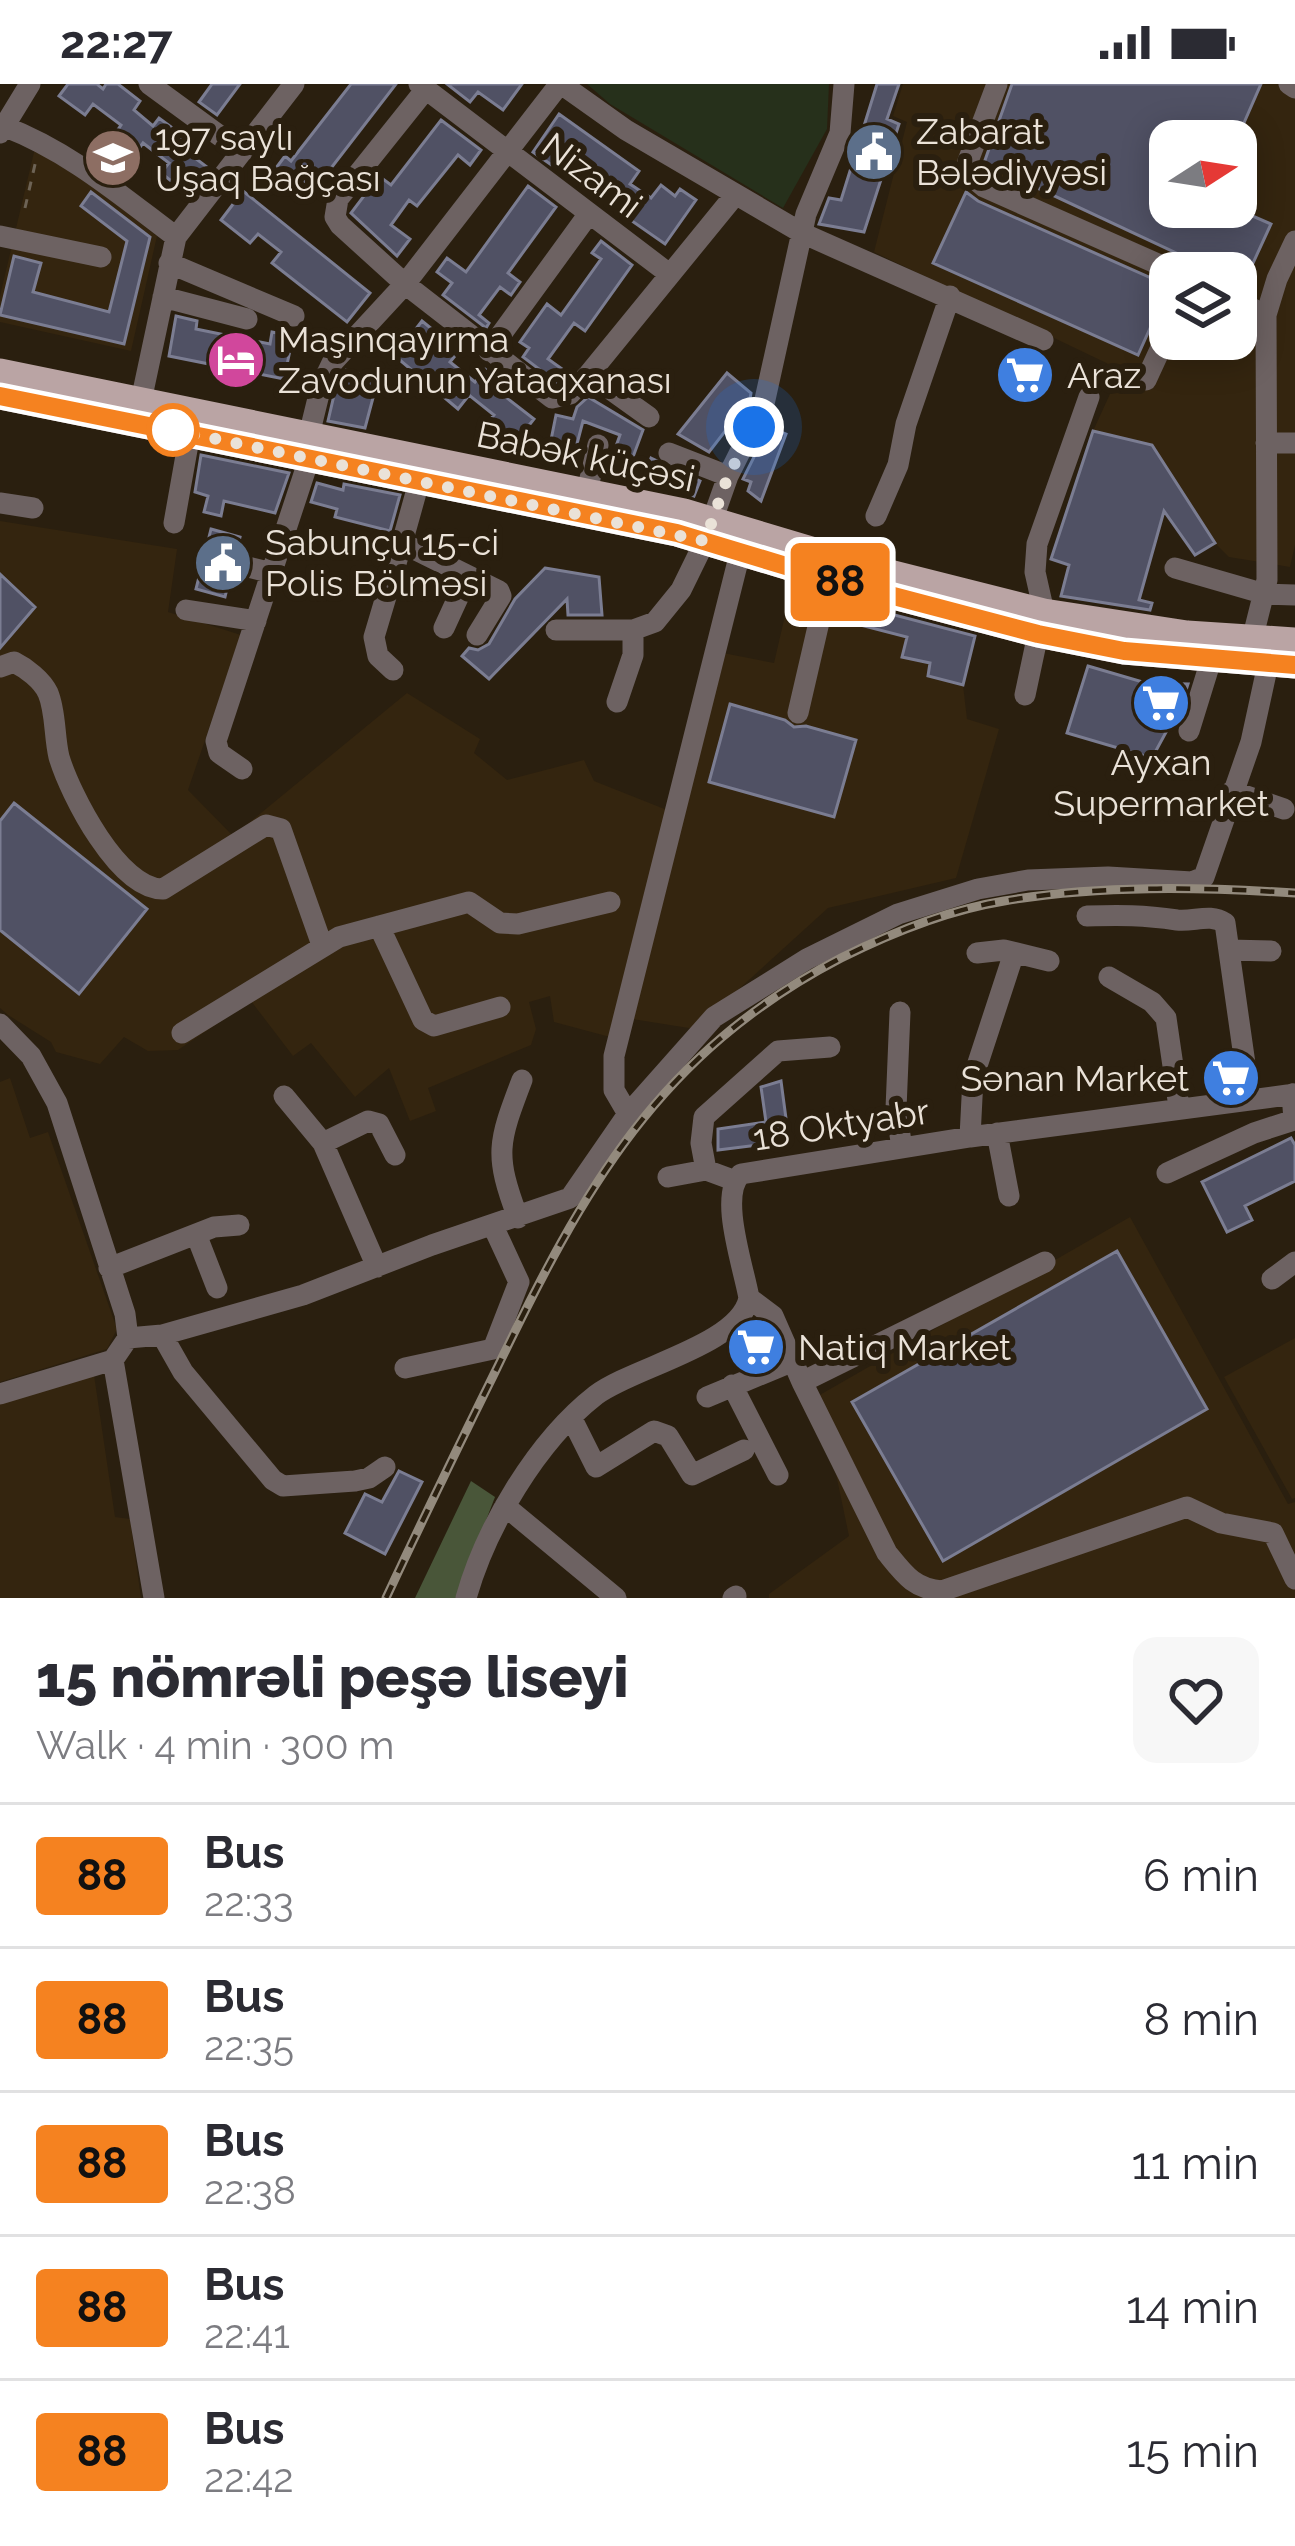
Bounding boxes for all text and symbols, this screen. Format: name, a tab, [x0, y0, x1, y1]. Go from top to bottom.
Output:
text: 22:27	[60, 16, 173, 69]
place label: Zabarat Bələdiyyəsi	[916, 110, 1107, 193]
place label: 197 saylı Uşaq Bağçası	[155, 116, 381, 199]
north arrow	[1149, 120, 1257, 228]
map controls	[1149, 120, 1257, 360]
public building icon: Zabarat Bələdiyyəsi	[843, 121, 905, 183]
street label: Nizami	[534, 124, 650, 226]
school or university icon: 197 saylı Uşaq Bağçası	[82, 127, 144, 189]
button: layers	[1149, 252, 1257, 360]
place label: Maşınqayırma Zavodunun Yataqxanası	[278, 318, 672, 401]
hotel icon: Maşınqayırma Zavodunun Yataqxanası	[205, 329, 267, 391]
supermarket icon: Araz	[994, 344, 1056, 406]
place label: Araz	[1067, 354, 1141, 396]
your location	[724, 397, 784, 457]
unlabelled marker	[148, 405, 198, 455]
street label: Babək küçəsi	[473, 412, 699, 500]
place label: Sabunçu 15-ci Polis Bölməsi	[265, 521, 499, 604]
public building icon: Sabunçu 15-ci Polis Bölməsi	[192, 532, 254, 594]
line badge: 88	[786, 543, 894, 621]
text: 88	[815, 557, 865, 606]
supermarket icon: Ayxan Supermarket	[1130, 672, 1192, 734]
place label: Ayxan Supermarket	[1053, 741, 1269, 824]
supermarket icon: Sənan Market	[1200, 1047, 1262, 1109]
place label: Sənan Market	[960, 1057, 1189, 1099]
street label: 18 Oktyabr	[750, 1089, 932, 1159]
supermarket icon: Natiq Market	[725, 1316, 787, 1378]
place label: Natiq Market	[798, 1326, 1011, 1368]
button: heart	[1133, 1637, 1259, 1763]
text: 15 nömrәli peşә liseyi	[36, 1643, 629, 1710]
text: Walk · 4 min · 300 m	[36, 1722, 394, 1768]
text: Bus	[204, 1826, 285, 1879]
text: 6 min	[1143, 1849, 1259, 1902]
text: 88	[77, 1851, 127, 1900]
text: 22:33	[204, 1879, 294, 1925]
text: Bus	[204, 1970, 285, 2023]
text: 8 min	[1143, 1993, 1259, 2046]
text: 88	[77, 1995, 127, 2044]
text: 22:35	[204, 2023, 294, 2069]
text: Bus	[204, 2114, 285, 2167]
text: 11 min	[1132, 2137, 1259, 2190]
text: 88	[77, 2139, 127, 2188]
text: 22:38	[204, 2167, 296, 2213]
text: Bus	[204, 2258, 285, 2311]
text: 14 min	[1126, 2281, 1259, 2334]
text: 88	[77, 2283, 127, 2332]
text: 22:41	[204, 2311, 290, 2357]
text: Bus	[204, 2402, 285, 2455]
text: 15 min	[1126, 2425, 1259, 2478]
text: 88	[77, 2427, 127, 2476]
text: 22:42	[204, 2455, 294, 2501]

